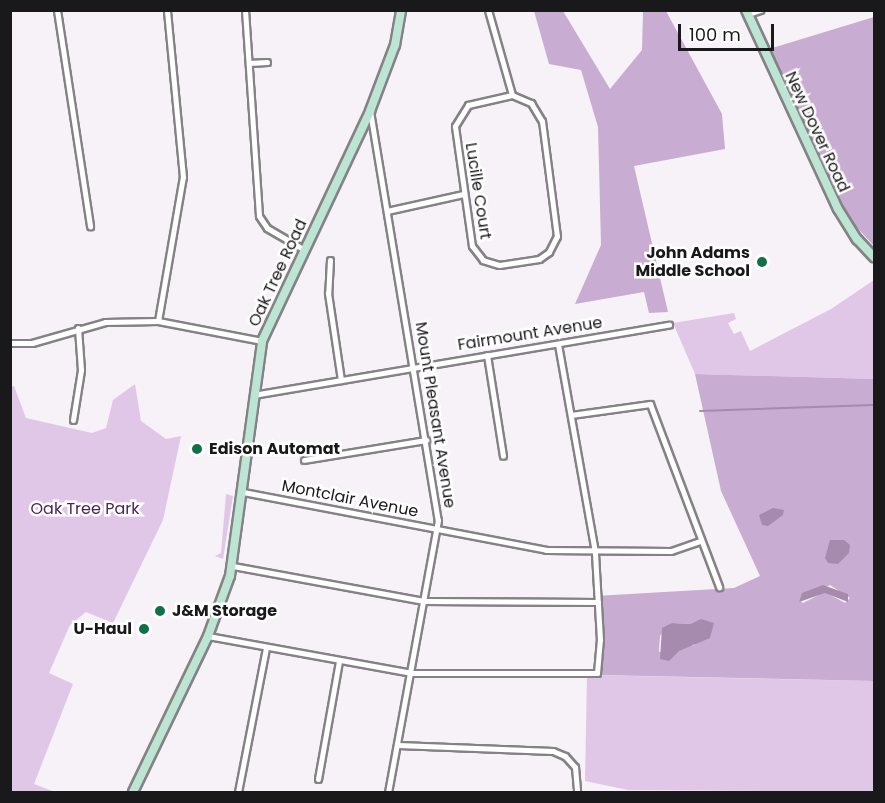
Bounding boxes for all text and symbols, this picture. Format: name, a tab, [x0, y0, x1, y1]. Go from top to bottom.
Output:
scale bar	[681, 12, 777, 50]
text: 100 m	[689, 22, 741, 47]
street label: New Dover Road	[781, 69, 853, 195]
street label: Lucille Court	[461, 141, 495, 241]
street label: Oak Tree Road	[245, 216, 311, 330]
place label: John Adams Middle School	[635, 243, 750, 281]
marker: John Adams Middle School	[755, 255, 769, 269]
street label: Fairmount Avenue	[456, 313, 604, 355]
street label: Mount Pleasant Avenue	[411, 321, 459, 509]
place label: Edison Automat	[209, 439, 340, 459]
marker: Edison Automat	[190, 442, 204, 456]
street label: Montclair Avenue	[280, 476, 420, 522]
park label: Oak Tree Park	[31, 499, 139, 519]
place label: J&M Storage	[172, 601, 277, 621]
marker: J&M Storage	[153, 604, 167, 618]
place label: U-Haul	[73, 619, 132, 639]
marker: U-Haul	[137, 622, 151, 636]

